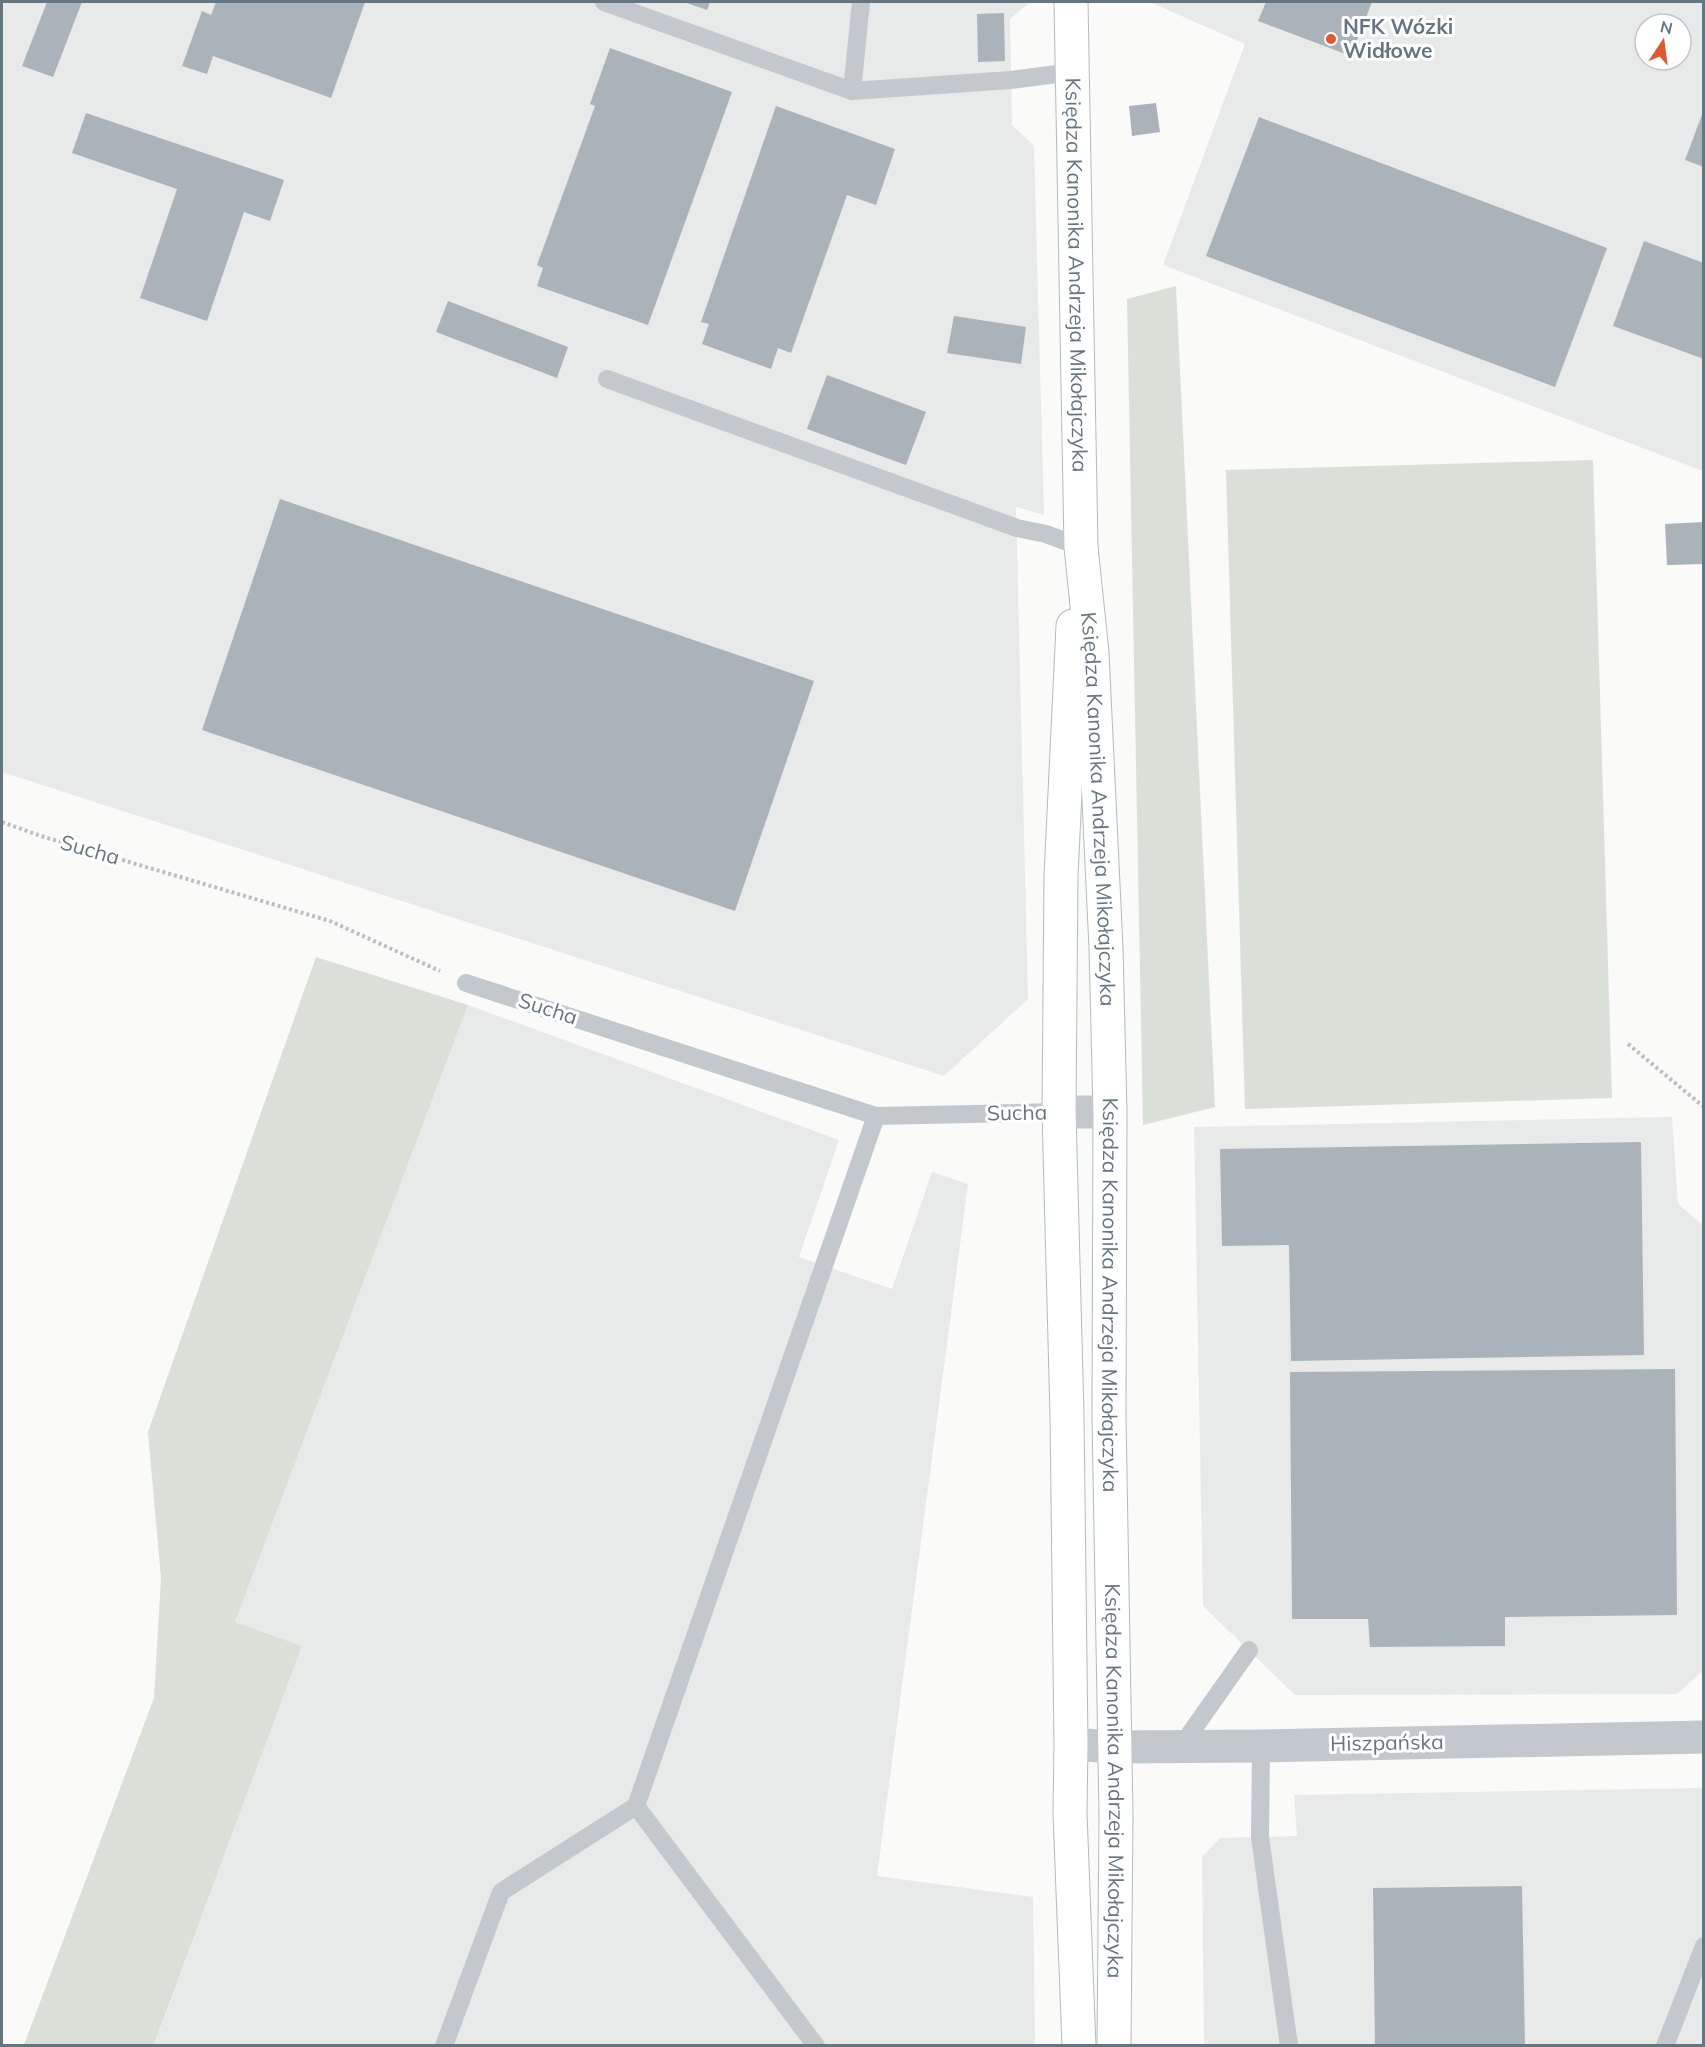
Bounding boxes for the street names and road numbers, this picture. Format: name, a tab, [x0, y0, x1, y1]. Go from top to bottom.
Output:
street label: Księdza Kanonika Andrzeja Mikołajczyka	[1060, 77, 1094, 473]
street label: Księdza Kanonika Andrzeja Mikołajczyka	[1076, 611, 1121, 1007]
street label: Sucha	[58, 828, 123, 870]
street label: Sucha	[516, 986, 581, 1030]
street label: Księdza Kanonika Andrzeja Mikołajczyka	[1097, 1097, 1124, 1493]
street label: Sucha	[987, 1098, 1047, 1126]
street label: Księdza Kanonika Andrzeja Mikołajczyka	[1100, 1583, 1130, 1978]
street label: Hiszpańska	[1330, 1728, 1444, 1756]

